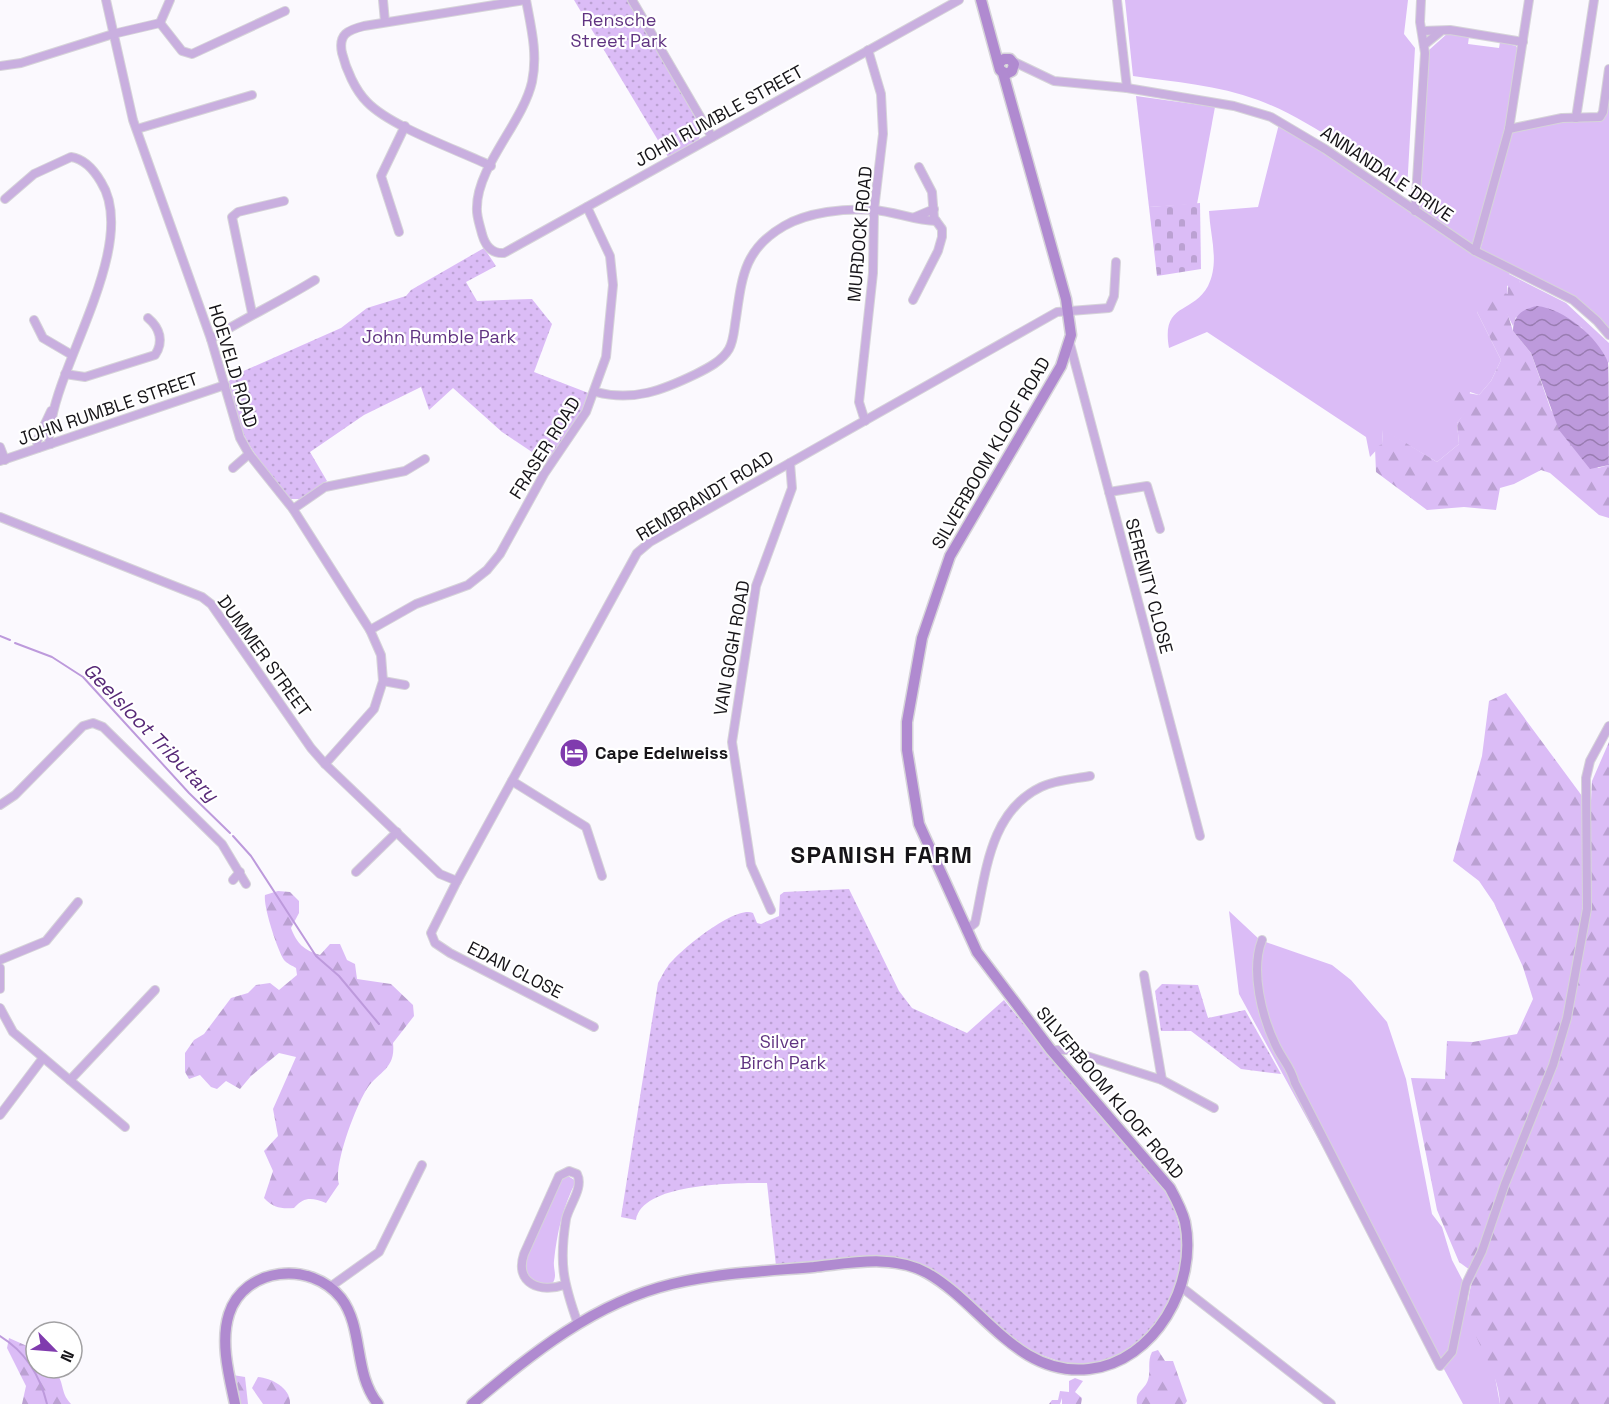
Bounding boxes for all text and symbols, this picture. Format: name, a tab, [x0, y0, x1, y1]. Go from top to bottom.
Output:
park label: Rensche Street Park	[570, 8, 668, 52]
street label: JOHN RUMBLE STREET	[630, 59, 808, 172]
street label: ANNANDALE DRIVE	[1317, 121, 1458, 227]
street label: MURDOCK ROAD	[842, 165, 877, 303]
street label: HOEVELD ROAD	[204, 301, 263, 430]
park label: John Rumble Park	[362, 325, 517, 348]
street label: SILVERBOOM KLOOF ROAD	[926, 353, 1055, 553]
street label: JOHN RUMBLE STREET	[14, 367, 202, 450]
street label: FRASER ROAD	[504, 392, 585, 503]
street label: REMBRANDT ROAD	[632, 445, 778, 546]
street label: SERENITY CLOSE	[1120, 516, 1179, 656]
street label: VAN GOGH ROAD	[708, 579, 755, 717]
street label: DUMMER STREET	[213, 591, 316, 721]
water label: Geelsloot Tributary	[78, 657, 225, 808]
hotel icon: Cape Edelweiss	[558, 737, 590, 769]
place label: Cape Edelweiss	[595, 741, 728, 764]
district label: SPANISH FARM	[790, 839, 974, 870]
street label: EDAN CLOSE	[464, 936, 567, 1003]
street label: SILVERBOOM KLOOF ROAD	[1031, 1002, 1189, 1184]
park label: Silver Birch Park	[740, 1030, 827, 1074]
north arrow	[24, 1320, 84, 1380]
text: N	[55, 1347, 79, 1365]

